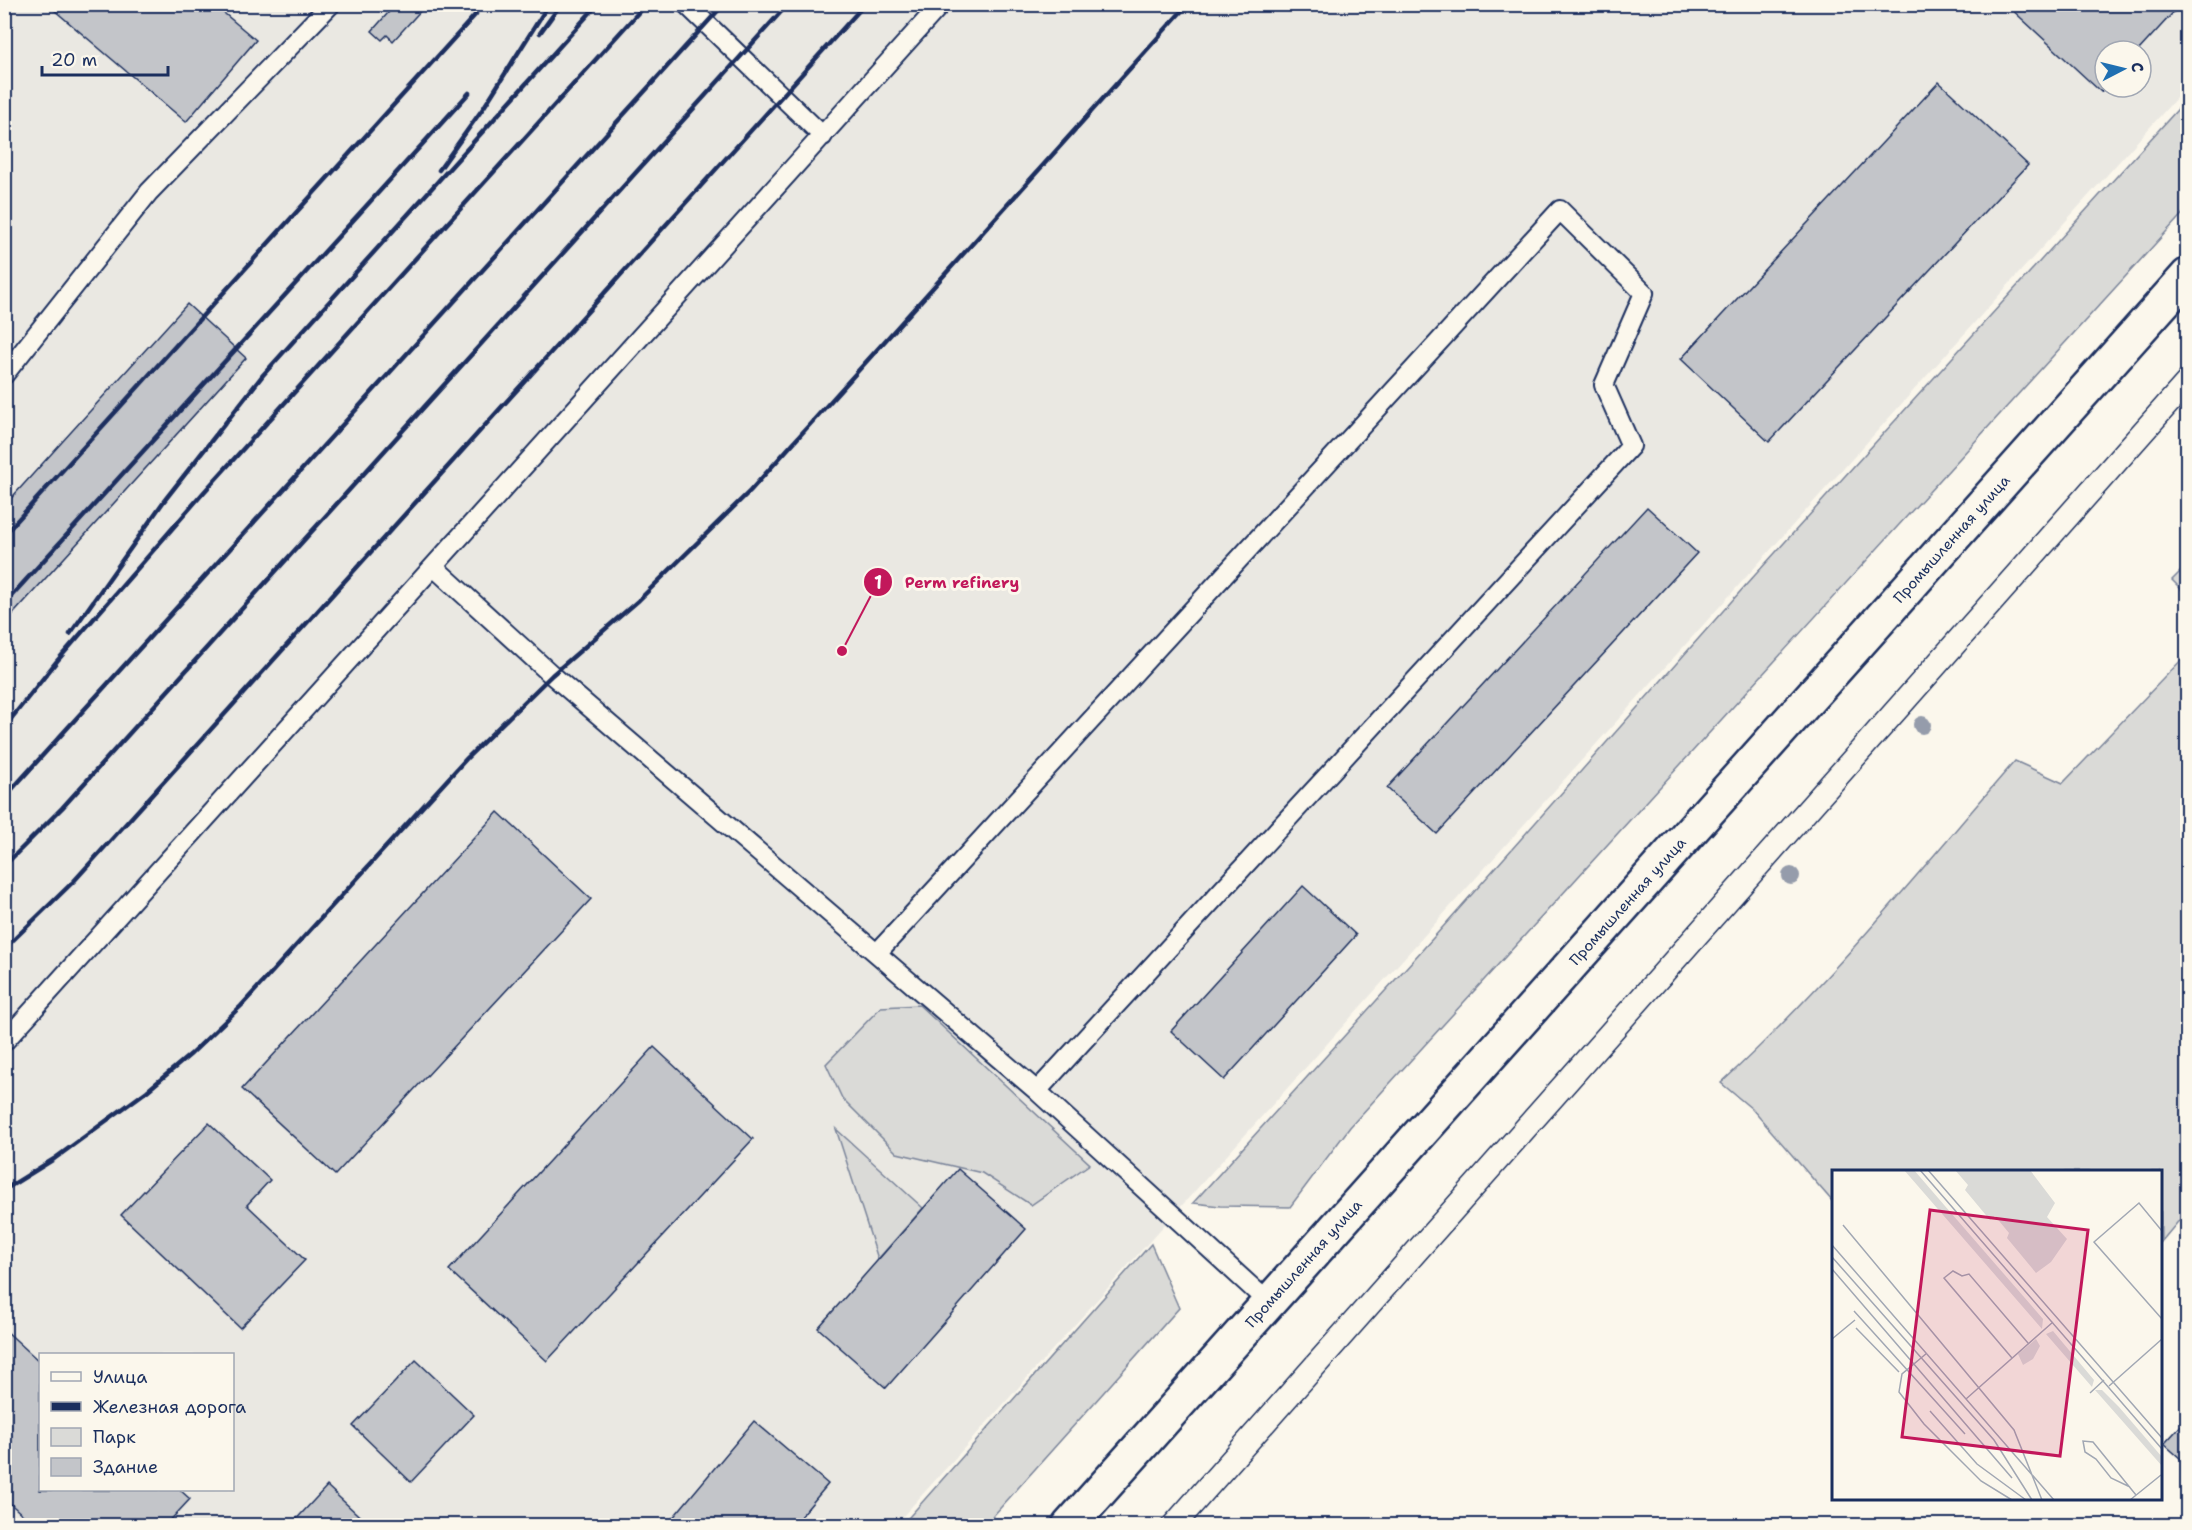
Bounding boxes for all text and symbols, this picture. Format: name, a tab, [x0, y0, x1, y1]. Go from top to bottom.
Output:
scale bar	[42, 39, 168, 77]
north arrow	[2093, 39, 2153, 99]
text: 20 m	[51, 48, 97, 72]
text: С	[2126, 61, 2148, 74]
street label: Промышленная улица	[1889, 470, 2015, 608]
callout: Perm refinery	[863, 565, 1032, 599]
text: 1	[874, 571, 882, 595]
text: Perm refinery	[905, 572, 1019, 593]
street label: Промышленная улица	[1565, 832, 1691, 970]
inset map	[1832, 1170, 2162, 1500]
street label: Промышленная улица	[1241, 1195, 1367, 1332]
legend	[39, 1353, 234, 1491]
text: Улица	[93, 1365, 147, 1389]
text: Железная дорога	[93, 1395, 246, 1419]
text: Парк	[93, 1425, 136, 1449]
text: Здание	[93, 1455, 158, 1479]

